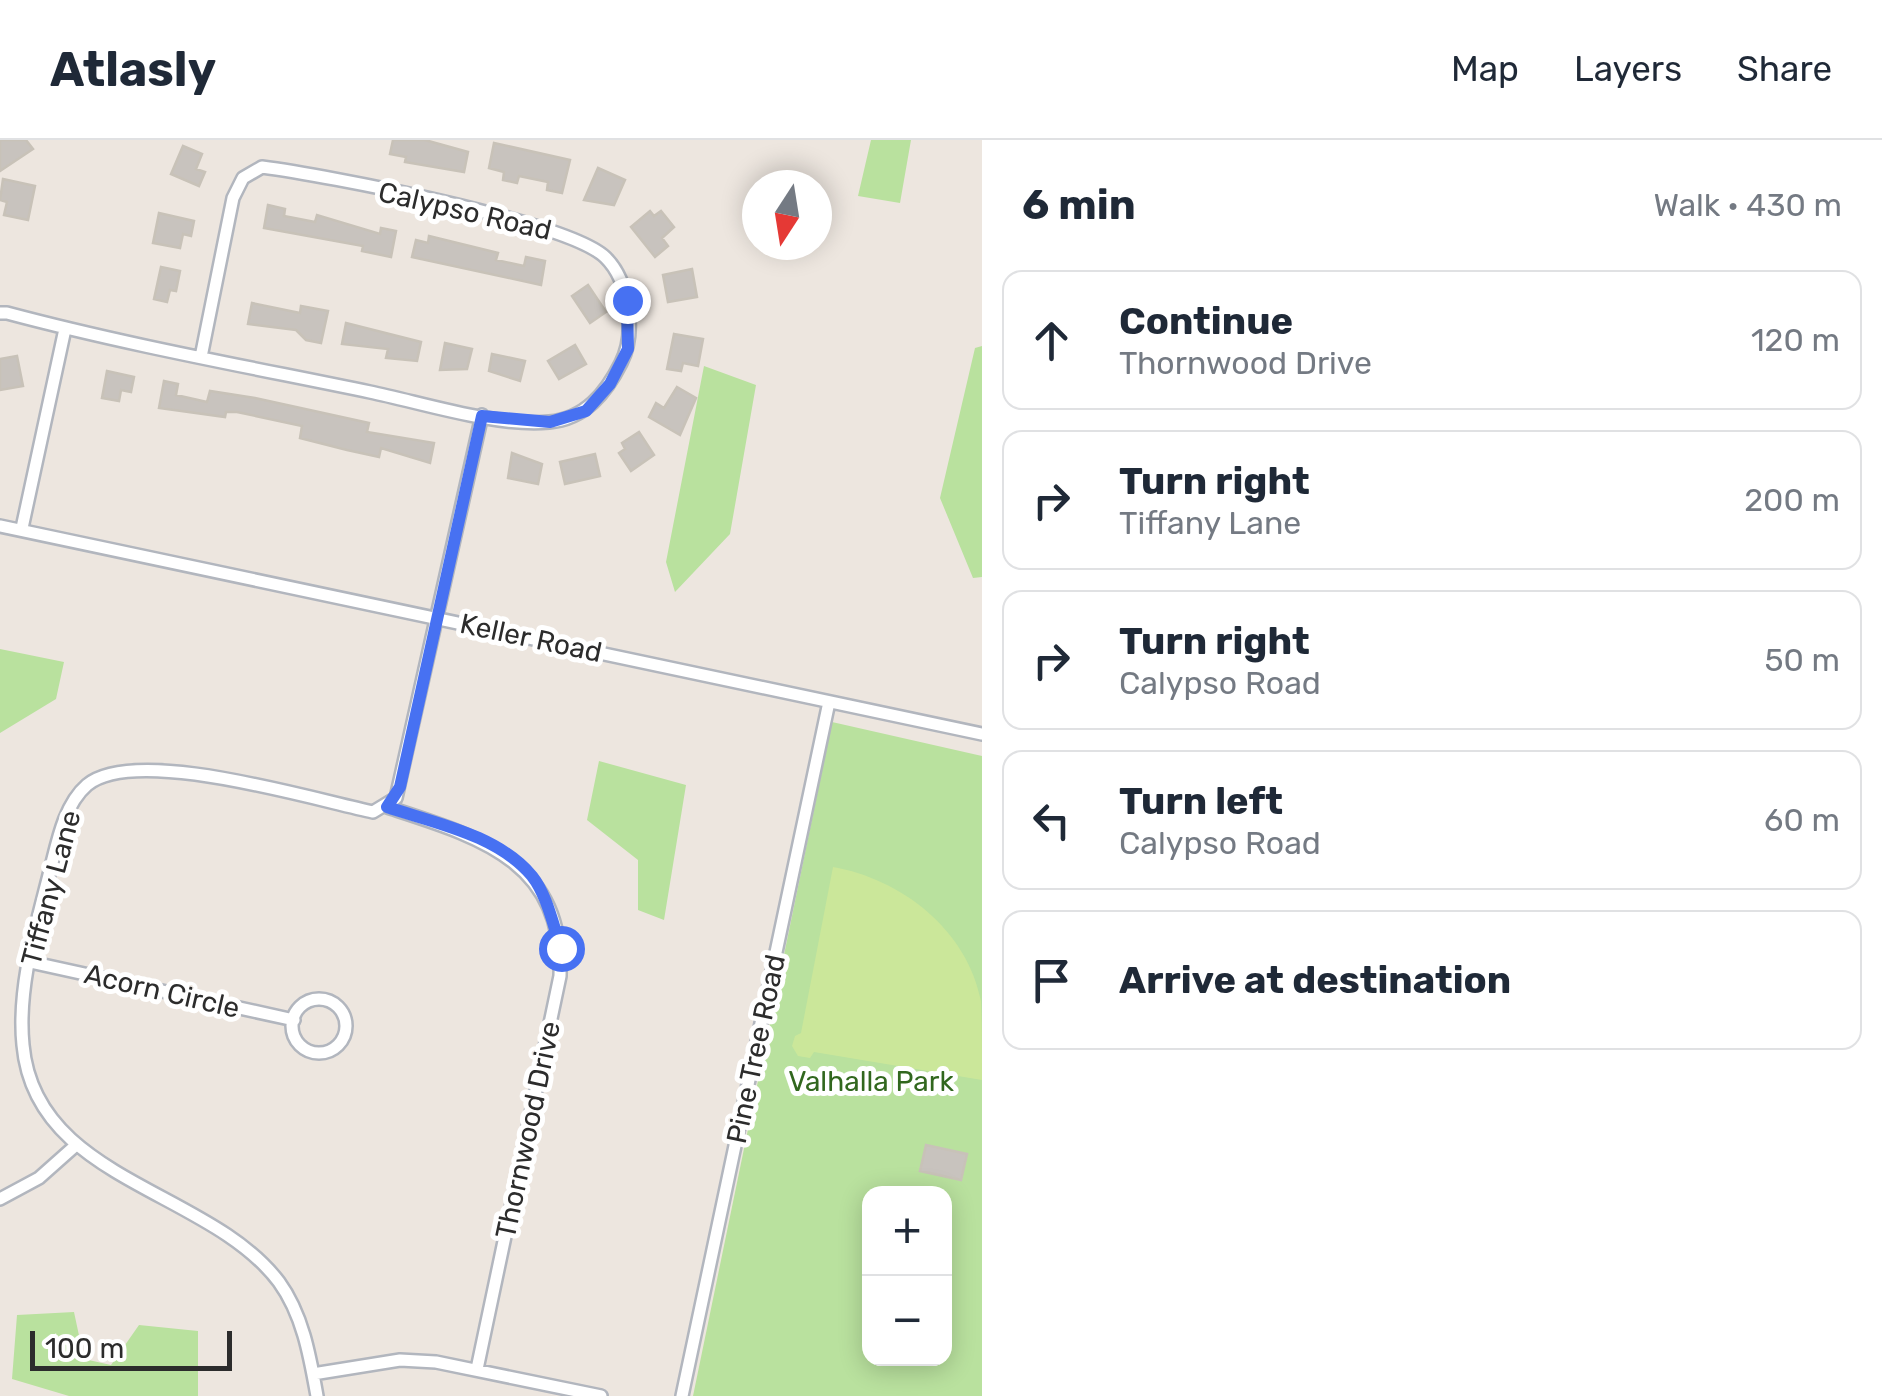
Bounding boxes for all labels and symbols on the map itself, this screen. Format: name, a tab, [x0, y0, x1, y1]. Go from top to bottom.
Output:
north arrow	[742, 170, 832, 260]
street label: Calypso Road	[375, 175, 555, 247]
route end	[605, 278, 651, 324]
street label: Keller Road	[457, 607, 605, 669]
street label: Tiffany Lane	[14, 807, 88, 969]
route start	[539, 926, 585, 972]
street label: Pine Tree Road	[720, 951, 792, 1147]
street label: Acorn Circle	[81, 957, 243, 1025]
street label: Thornwood Drive	[489, 1018, 567, 1242]
park label: Valhalla Park	[788, 1065, 954, 1098]
scale bar	[30, 1326, 232, 1370]

